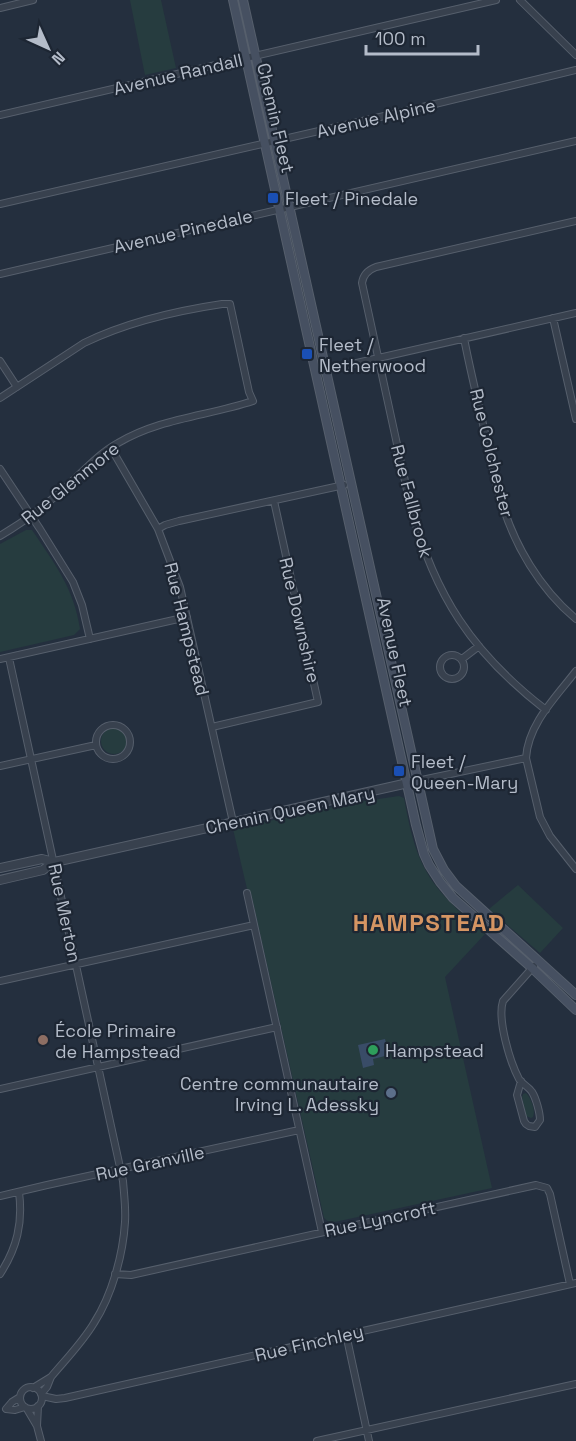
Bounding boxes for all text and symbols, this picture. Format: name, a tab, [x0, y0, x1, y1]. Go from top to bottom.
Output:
north arrow	[18, 18, 78, 78]
scale bar	[366, 18, 478, 56]
text: 100 m	[375, 27, 426, 50]
text: N	[47, 47, 69, 69]
street label: Avenue Randall	[111, 48, 245, 100]
street label: Chemin Fleet	[252, 61, 300, 175]
street label: Avenue Alpine	[314, 93, 438, 143]
place label: Fleet / Pinedale	[285, 187, 418, 210]
marker: Fleet / Pinedale	[266, 191, 280, 205]
street label: Avenue Pinedale	[111, 204, 255, 258]
place label: Fleet / Netherwood	[319, 333, 426, 377]
marker: Fleet / Netherwood	[300, 347, 314, 361]
street label: Rue Colchester	[465, 386, 519, 520]
street label: Rue Glenmore	[16, 437, 124, 529]
street label: Rue Fallbrook	[386, 442, 438, 560]
street label: Rue Downshire	[274, 555, 326, 685]
street label: Rue Hampstead	[159, 560, 215, 698]
street label: Avenue Fleet	[372, 595, 418, 709]
place label: Fleet / Queen-Mary	[411, 750, 518, 794]
marker: Fleet / Queen-Mary	[392, 764, 406, 778]
street label: Chemin Queen Mary	[203, 781, 377, 839]
street label: Rue Merton	[43, 861, 87, 965]
district label: HAMPSTEAD	[353, 907, 505, 938]
place label: École Primaire de Hampstead	[55, 1019, 181, 1063]
marker: École Primaire de Hampstead	[36, 1033, 50, 1047]
place label: Hampstead	[385, 1039, 484, 1062]
marker: Hampstead	[366, 1043, 380, 1057]
place label: Centre communautaire Irving L. Adessky	[180, 1072, 379, 1116]
marker: Centre communautaire Irving L. Adessky	[384, 1086, 398, 1100]
street label: Rue Granville	[93, 1140, 207, 1186]
street label: Rue Lyncroft	[322, 1196, 438, 1242]
street label: Rue Finchley	[252, 1319, 366, 1367]

